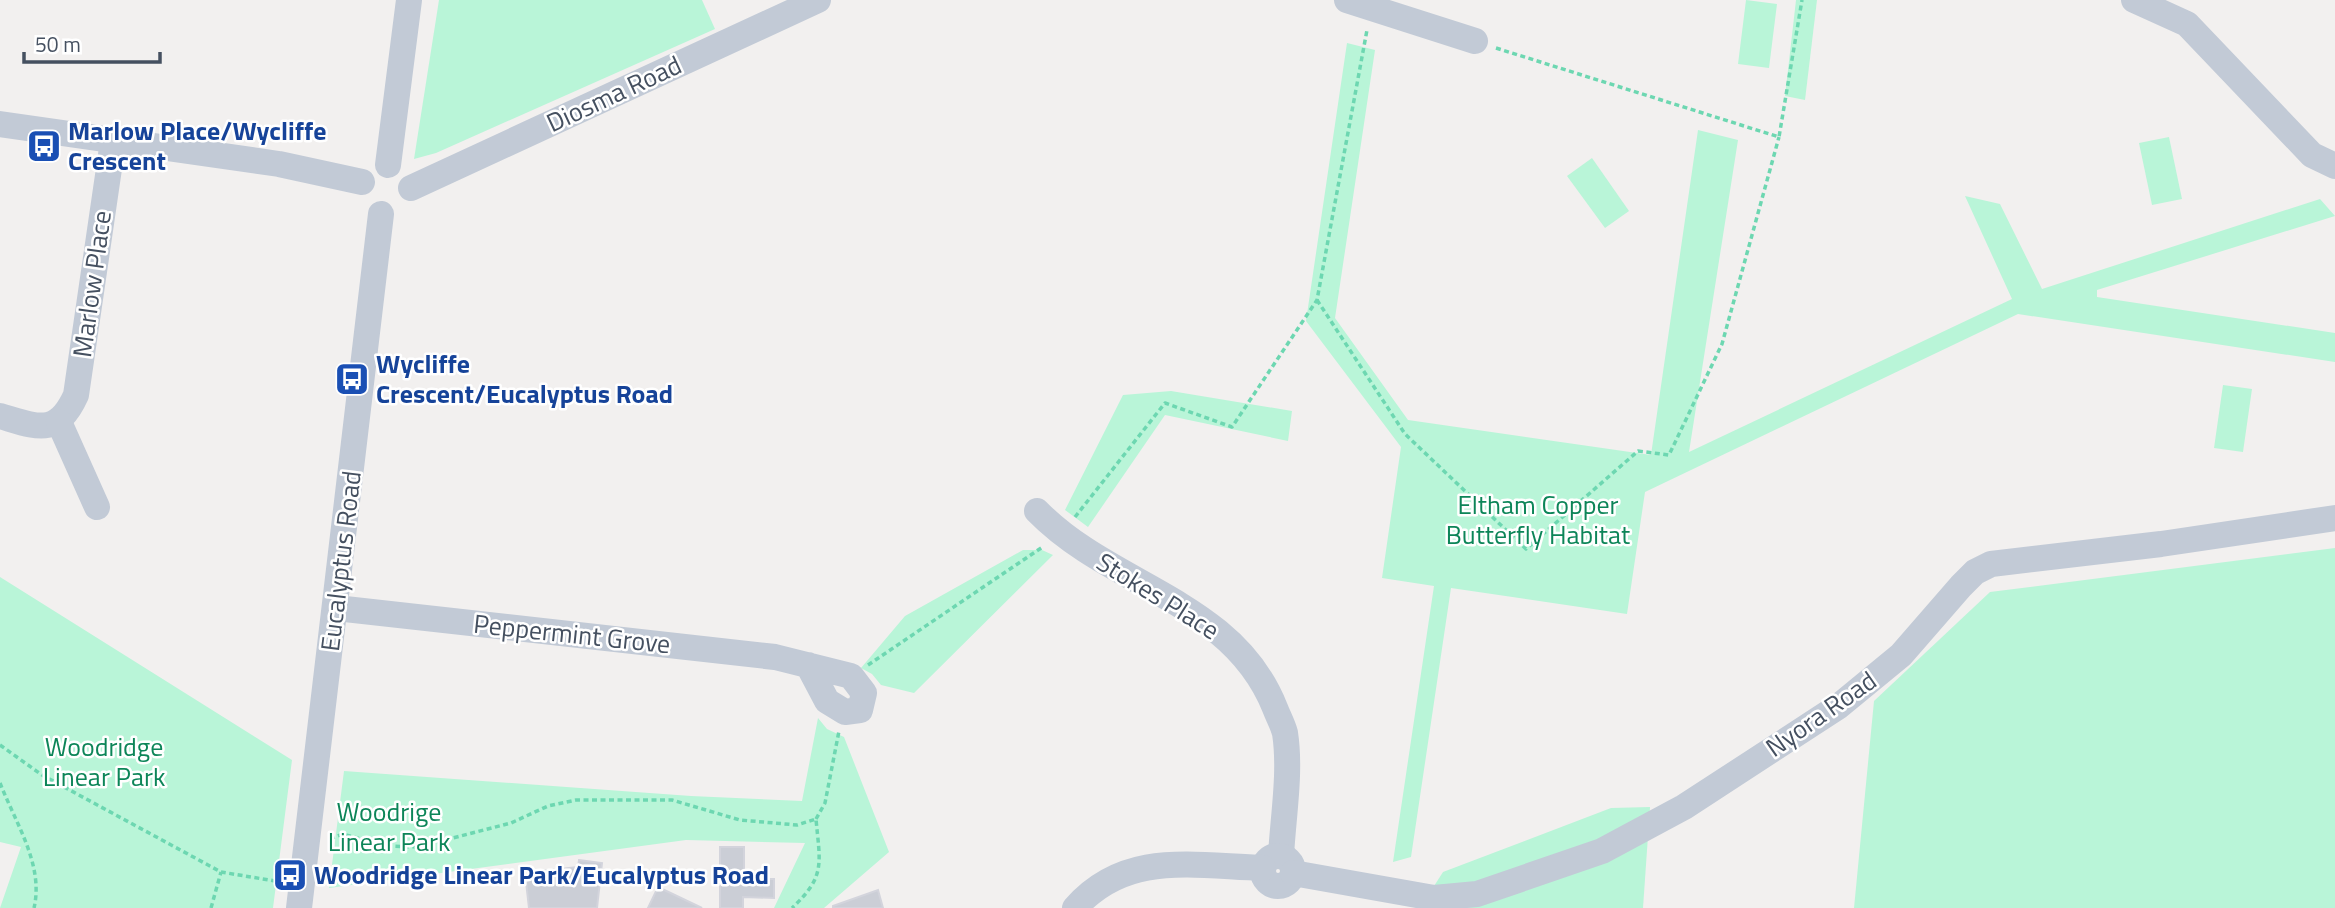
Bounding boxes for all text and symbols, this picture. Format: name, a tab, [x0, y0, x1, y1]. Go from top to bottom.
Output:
scale bar	[24, 21, 161, 65]
text: 50 m	[35, 28, 81, 60]
street label: Diosma Road	[540, 45, 688, 142]
place label: Marlow Place/Wycliffe Crescent	[68, 111, 326, 180]
bus stop icon: Marlow Place/Wycliffe Crescent	[25, 127, 63, 165]
street label: Marlow Place	[62, 208, 121, 360]
place label: Wycliffe Crescent/Eucalyptus Road	[376, 344, 673, 413]
bus stop icon: Wycliffe Crescent/Eucalyptus Road	[333, 360, 371, 398]
street label: Eucalyptus Road	[310, 468, 371, 653]
park label: Eltham Copper Butterfly Habitat	[1446, 485, 1630, 554]
street label: Stokes Place	[1089, 542, 1227, 649]
street label: Peppermint Grove	[472, 604, 672, 663]
street label: Nyora Road	[1757, 661, 1884, 766]
park label: Woodridge Linear Park	[43, 727, 165, 796]
park label: Woodrige Linear Park	[328, 792, 450, 861]
place label: Woodridge Linear Park/Eucalyptus Road	[314, 855, 769, 894]
bus stop icon: Woodridge Linear Park/Eucalyptus Road	[271, 856, 309, 894]

